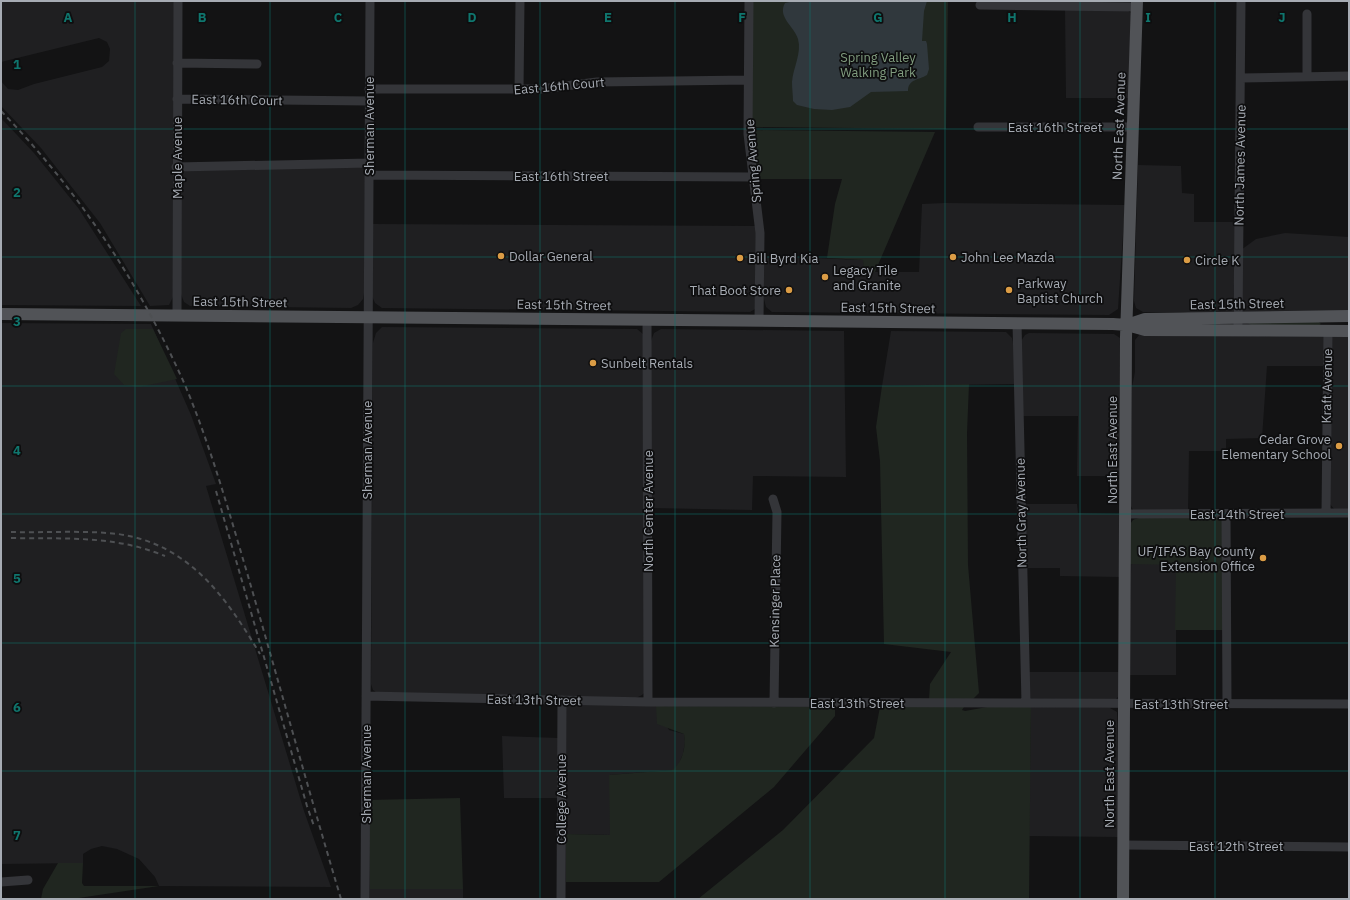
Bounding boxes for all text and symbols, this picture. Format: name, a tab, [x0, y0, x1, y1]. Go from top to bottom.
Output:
text: A	[64, 9, 73, 26]
text: B	[198, 9, 207, 26]
text: C	[334, 9, 343, 26]
text: D	[467, 9, 477, 26]
text: E	[604, 9, 612, 26]
text: F	[738, 9, 746, 26]
text: G	[873, 9, 883, 26]
text: H	[1007, 9, 1017, 26]
text: I	[1145, 9, 1151, 26]
text: J	[1278, 9, 1286, 26]
park label: Spring Valley Walking Park	[840, 49, 916, 81]
text: 1	[13, 56, 21, 73]
street label: North East Avenue	[1109, 72, 1129, 180]
street label: East 16th Court	[513, 74, 605, 98]
street label: Sherman Avenue	[361, 77, 378, 176]
street label: East 16th Court	[191, 91, 283, 109]
street label: North James Avenue	[1230, 104, 1250, 226]
street label: Maple Avenue	[169, 117, 186, 199]
street label: Spring Avenue	[741, 118, 765, 204]
street label: East 16th Street	[1008, 119, 1102, 136]
street label: East 16th Street	[514, 168, 608, 185]
text: 2	[13, 184, 21, 201]
place label: Dollar General	[509, 248, 593, 265]
place label: John Lee Mazda	[961, 249, 1054, 266]
place label: Bill Byrd Kia	[748, 250, 818, 267]
marker: Dollar General	[496, 251, 506, 261]
marker: John Lee Mazda	[948, 252, 958, 262]
place label: Circle K	[1195, 252, 1240, 269]
marker: Bill Byrd Kia	[735, 253, 745, 263]
marker: Circle K	[1182, 255, 1192, 265]
place label: Legacy Tile and Granite	[833, 262, 901, 294]
marker: Legacy Tile and Granite	[820, 272, 830, 282]
place label: Parkway Baptist Church	[1017, 275, 1103, 307]
place label: That Boot Store	[690, 282, 781, 299]
marker: That Boot Store	[784, 285, 794, 295]
marker: Parkway Baptist Church	[1004, 285, 1014, 295]
street label: East 15th Street	[193, 293, 287, 311]
street label: East 15th Street	[1190, 295, 1284, 313]
street label: East 15th Street	[517, 296, 611, 314]
street label: East 15th Street	[841, 299, 935, 317]
text: 3	[13, 313, 21, 330]
street label: Kraft Avenue	[1318, 348, 1336, 424]
place label: Sunbelt Rentals	[601, 355, 693, 372]
marker: Sunbelt Rentals	[588, 358, 598, 368]
street label: North East Avenue	[1104, 396, 1121, 504]
street label: Sherman Avenue	[359, 401, 376, 500]
place label: Cedar Grove Elementary School	[1221, 431, 1331, 463]
marker: Cedar Grove Elementary School	[1334, 441, 1344, 451]
text: 4	[13, 442, 21, 459]
street label: North Center Avenue	[640, 450, 657, 572]
street label: North Gray Avenue	[1012, 458, 1030, 568]
street label: East 14th Street	[1190, 506, 1284, 523]
place label: UF/IFAS Bay County Extension Office	[1138, 543, 1256, 575]
marker: UF/IFAS Bay County Extension Office	[1258, 553, 1268, 563]
street label: Kensinger Place	[766, 554, 784, 648]
text: 5	[13, 570, 21, 587]
street label: East 13th Street	[487, 691, 581, 709]
street label: East 13th Street	[810, 695, 904, 712]
street label: East 13th Street	[1134, 696, 1228, 713]
text: 6	[13, 699, 21, 716]
street label: North East Avenue	[1101, 720, 1118, 828]
street label: Sherman Avenue	[358, 725, 375, 824]
street label: College Avenue	[553, 754, 570, 844]
text: 7	[13, 827, 21, 844]
street label: East 12th Street	[1189, 838, 1283, 855]

